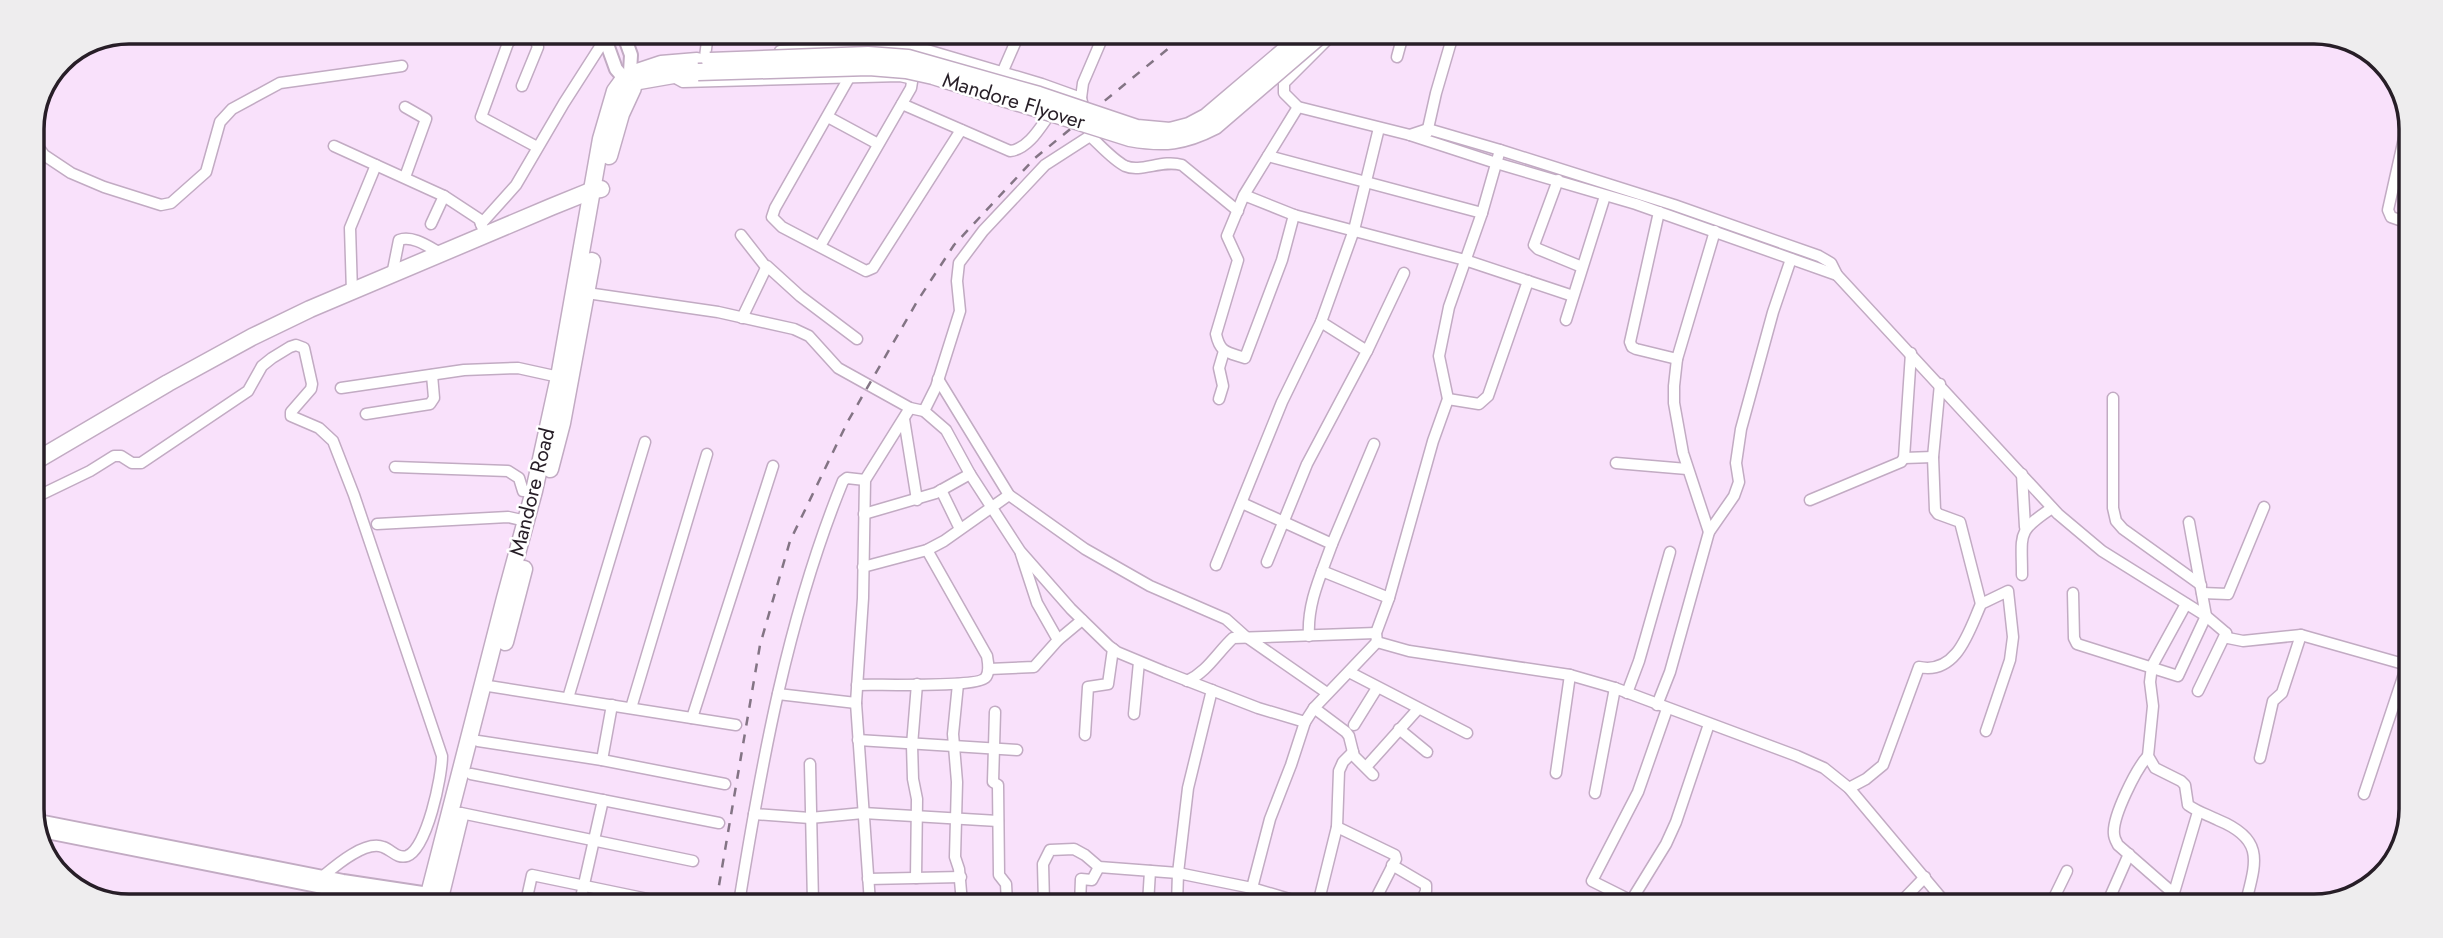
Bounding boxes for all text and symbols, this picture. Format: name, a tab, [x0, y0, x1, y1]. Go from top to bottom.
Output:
street label: Mandore Flyover	[939, 65, 1090, 137]
street label: Mandore Road	[502, 425, 562, 559]

